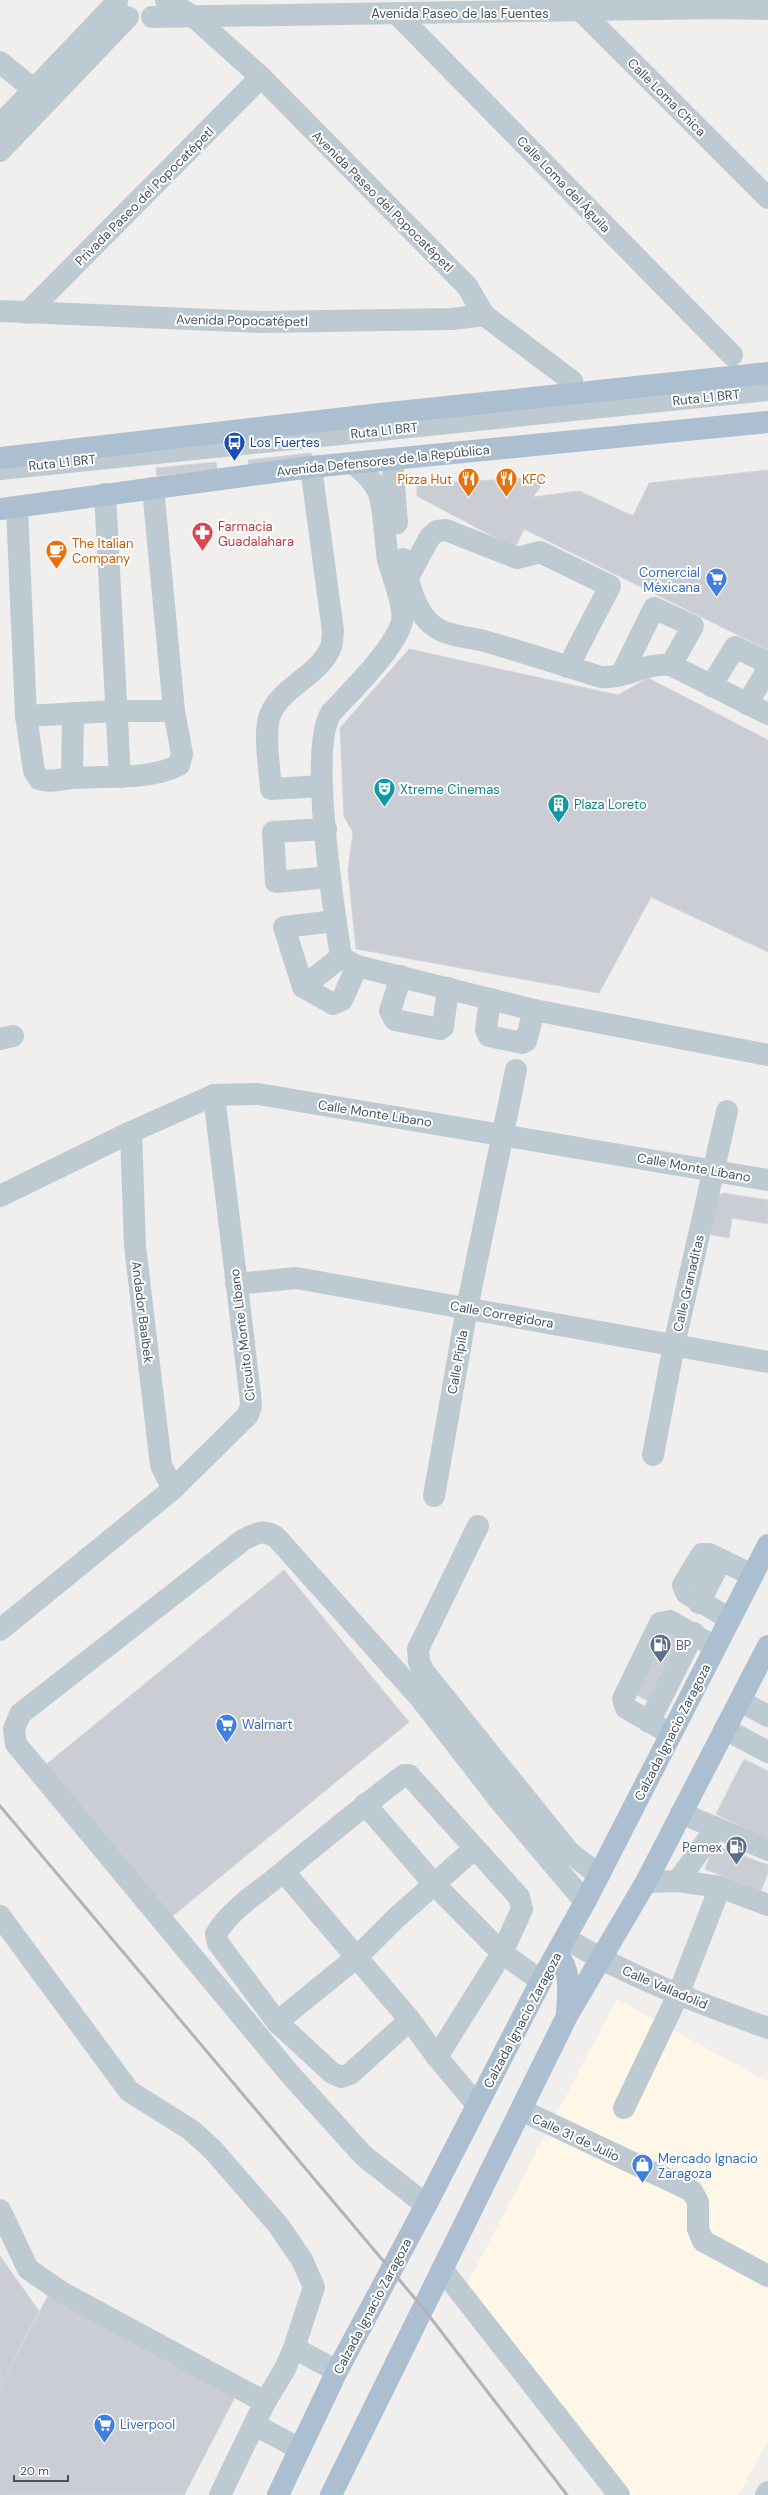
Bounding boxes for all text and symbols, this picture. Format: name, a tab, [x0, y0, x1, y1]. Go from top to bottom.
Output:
street label: Avenida Paseo de las Fuentes	[371, 5, 549, 22]
street label: Calle Loma Chica	[624, 55, 709, 140]
street label: Privada Paseo del Popocatépetl	[71, 123, 217, 269]
street label: Avenida Paseo del Popocatépetl	[308, 127, 457, 276]
street label: Calle Loma del Águila	[513, 132, 615, 236]
street label: Avenida Popocatépetl	[176, 311, 308, 330]
street label: Ruta L1 BRT	[672, 386, 741, 409]
street label: Ruta L1 BRT	[350, 419, 419, 442]
bus stop icon: Los Fuertes	[221, 429, 247, 462]
place label: Los Fuertes	[250, 434, 320, 451]
street label: Avenida Defensores de la República	[276, 441, 490, 480]
street label: Ruta L1 BRT	[28, 451, 97, 474]
restaurant icon: Pizza Hut	[455, 466, 481, 499]
restaurant icon: KFC	[494, 466, 520, 499]
place label: Pizza Hut	[398, 471, 452, 488]
place label: KFC	[522, 471, 546, 488]
place label: Farmacia Guadalahara	[218, 518, 294, 550]
pharmacy icon: Farmacia Guadalahara	[190, 520, 216, 553]
place label: The Italian Company	[72, 535, 133, 567]
cafe icon: The Italian Company	[43, 537, 69, 570]
place label: Comercial Méxicana	[639, 564, 700, 596]
supermarket icon: Comercial Méxicana	[703, 566, 729, 599]
theatre icon: Xtreme Cinemas	[371, 776, 397, 809]
place label: Xtreme Cinemas	[400, 781, 500, 798]
building icon: Plaza Loreto	[545, 791, 571, 824]
place label: Plaza Loreto	[574, 796, 647, 813]
street label: Calle Monte Líbano	[317, 1096, 433, 1131]
street label: Calle Monte Líbano	[636, 1149, 752, 1186]
street label: Calle Granaditas	[669, 1233, 708, 1333]
street label: Andador Baalbek	[128, 1260, 157, 1364]
street label: Circuito Monte Líbano	[226, 1268, 259, 1402]
street label: Calle Corregidora	[449, 1297, 555, 1332]
street label: Calle Pípila	[444, 1329, 471, 1395]
fuel station icon: BP	[647, 1632, 673, 1665]
place label: BP	[676, 1637, 692, 1654]
street label: Calzada Ignacio Zaragoza	[631, 1661, 714, 1803]
supermarket icon: Walmart	[213, 1711, 239, 1744]
place label: Walmart	[242, 1716, 292, 1733]
fuel station icon: Pemex	[724, 1834, 750, 1867]
place label: Pemex	[682, 1839, 723, 1856]
street label: Calzada Ignacio Zaragoza	[479, 1949, 565, 2091]
street label: Calle Valladolid	[620, 1962, 710, 2013]
street label: Calle 31 de Julio	[529, 2110, 623, 2165]
place label: Mercado Ignacio Zaragoza	[658, 2150, 758, 2182]
shop icon: Mercado Ignacio Zaragoza	[630, 2152, 656, 2185]
street label: Calzada Ignacio Zaragoza	[329, 2235, 415, 2377]
supermarket icon: Liverpool	[92, 2411, 118, 2444]
place label: Liverpool	[120, 2416, 175, 2433]
scale bar	[14, 2457, 68, 2483]
text: 20 m	[20, 2463, 49, 2479]

